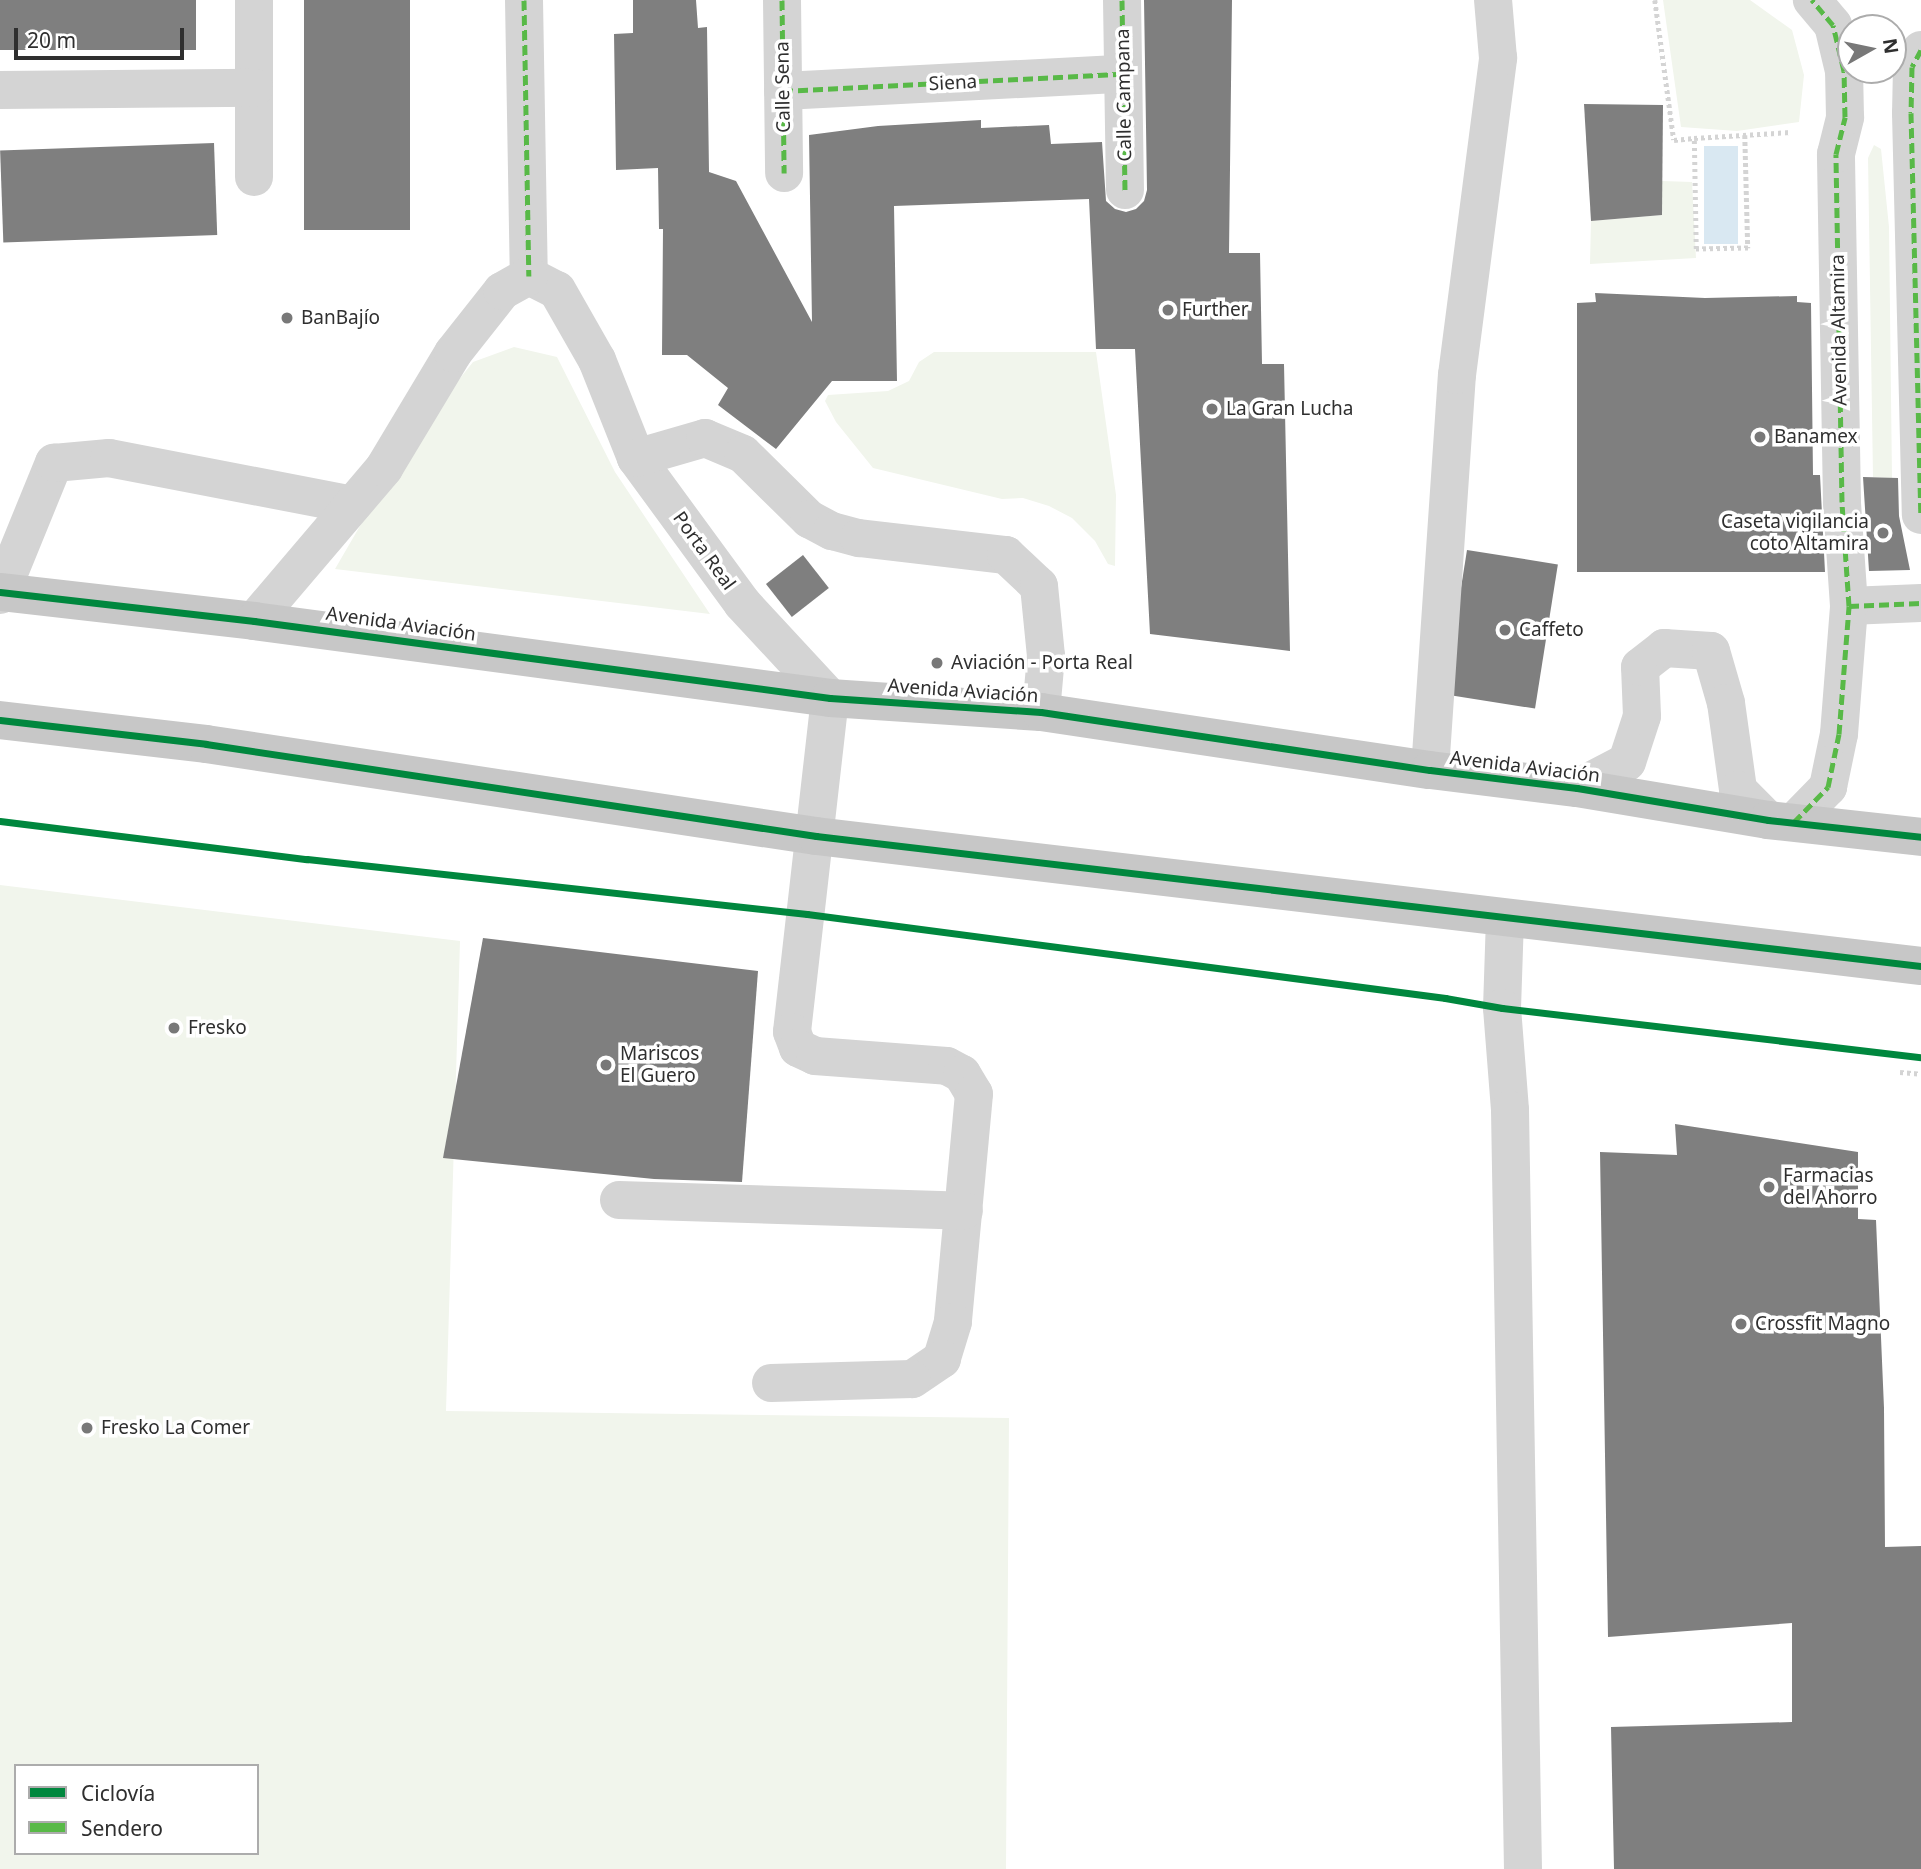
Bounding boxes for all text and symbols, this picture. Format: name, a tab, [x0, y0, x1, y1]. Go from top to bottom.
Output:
scale bar	[18, 14, 187, 58]
north arrow	[1837, 14, 1907, 84]
text: 20 m	[27, 26, 76, 54]
street label: Calle Campana	[1111, 28, 1137, 162]
text: N	[1877, 36, 1905, 56]
street label: Calle Sena	[771, 41, 795, 133]
street label: Siena	[928, 70, 978, 96]
street label: Avenida Altamira	[1826, 254, 1852, 406]
place label: Further	[1182, 299, 1249, 321]
marker: Further	[1160, 302, 1176, 318]
place label: BanBajío	[301, 307, 380, 329]
marker: BanBajío	[279, 310, 295, 326]
place label: La Gran Lucha	[1226, 398, 1353, 420]
marker: La Gran Lucha	[1204, 401, 1220, 417]
place label: Banamex	[1774, 426, 1858, 448]
marker: Banamex	[1752, 429, 1768, 445]
street label: Porta Real	[668, 507, 740, 595]
place label: Caseta vigilancia coto Altamira	[1721, 511, 1869, 555]
marker: Caseta vigilancia coto Altamira	[1875, 525, 1891, 541]
street label: Avenida Aviación	[325, 602, 477, 646]
place label: Caffeto	[1519, 619, 1584, 641]
marker: Caffeto	[1497, 622, 1513, 638]
place label: Aviación - Porta Real	[951, 652, 1133, 674]
marker: Aviación - Porta Real	[929, 655, 945, 671]
street label: Avenida Aviación	[887, 674, 1039, 708]
street label: Avenida Aviación	[1449, 746, 1601, 788]
place label: Fresko	[188, 1017, 247, 1039]
marker: Fresko	[166, 1020, 182, 1036]
place label: Mariscos El Guero	[620, 1043, 699, 1087]
marker: Mariscos El Guero	[598, 1057, 614, 1073]
place label: Farmacias del Ahorro	[1783, 1165, 1877, 1209]
marker: Farmacias del Ahorro	[1761, 1179, 1777, 1195]
place label: Crossfit Magno	[1755, 1313, 1890, 1335]
marker: Crossfit Magno	[1733, 1316, 1749, 1332]
place label: Fresko La Comer	[101, 1417, 250, 1439]
marker: Fresko La Comer	[79, 1420, 95, 1436]
legend	[14, 1764, 259, 1855]
text: Ciclovía	[81, 1779, 155, 1807]
text: Sendero	[81, 1814, 163, 1842]

